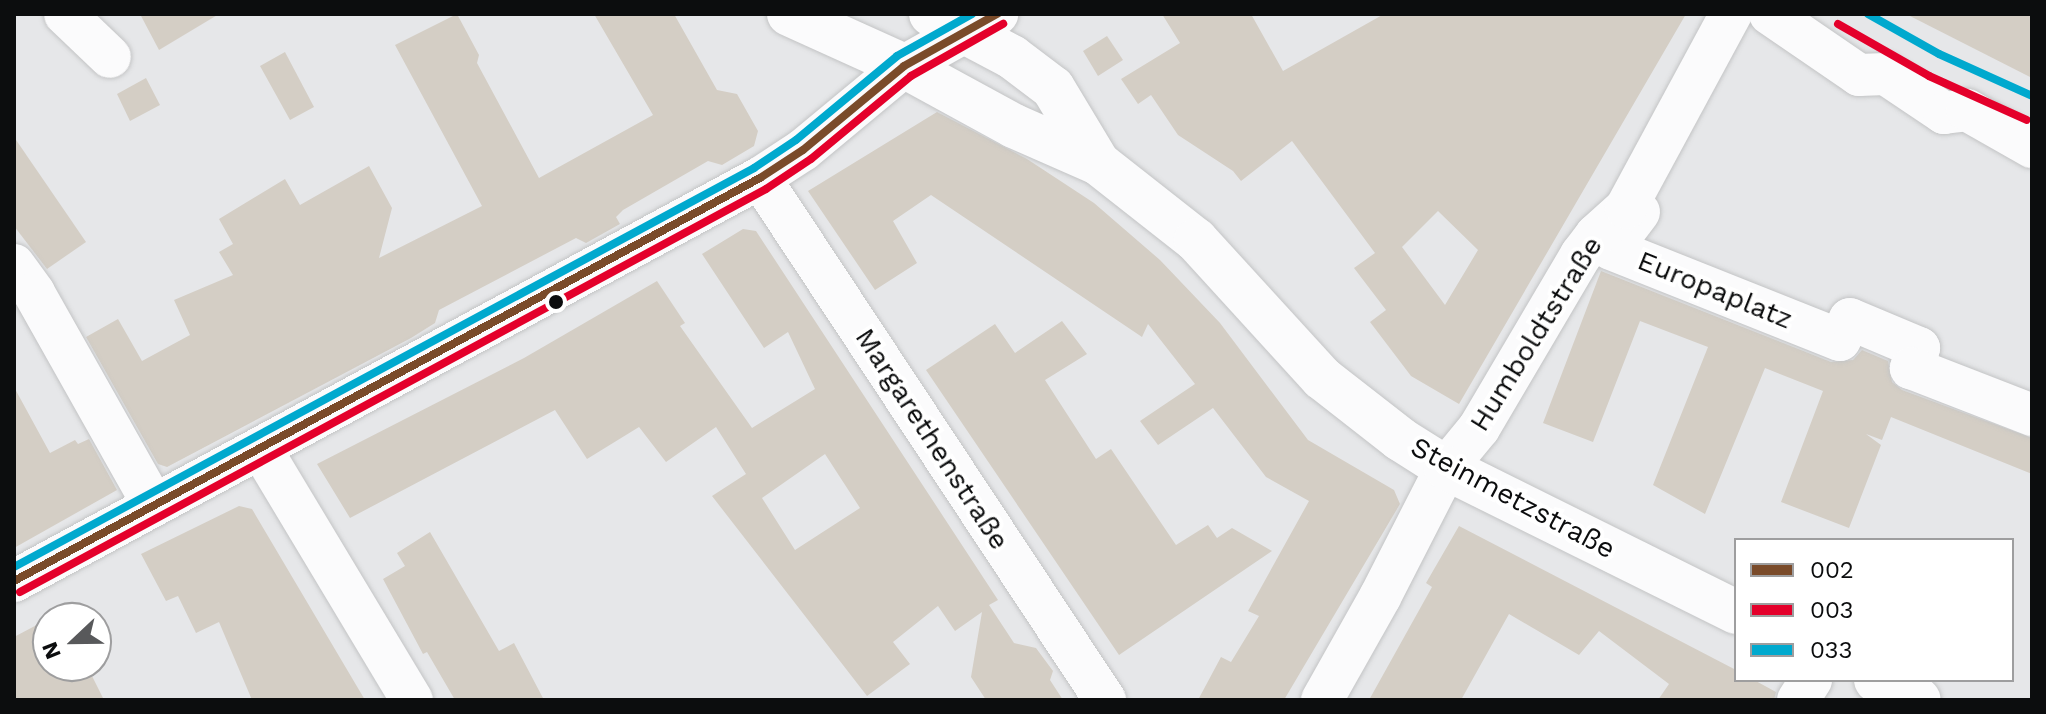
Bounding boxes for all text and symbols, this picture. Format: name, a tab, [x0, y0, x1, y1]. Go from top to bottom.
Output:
street label: Humboldtstraße	[1463, 230, 1609, 438]
street label: Europaplatz	[1633, 244, 1797, 336]
unlabelled marker	[548, 294, 564, 310]
street label: Margarethenstraße	[848, 322, 1016, 556]
street label: Steinmetzstraße	[1405, 430, 1621, 566]
legend	[1734, 538, 2014, 682]
text: 002	[1810, 556, 1854, 584]
text: 003	[1810, 596, 1853, 624]
north arrow	[32, 602, 112, 682]
text: 033	[1810, 636, 1852, 664]
text: N	[36, 638, 66, 663]

